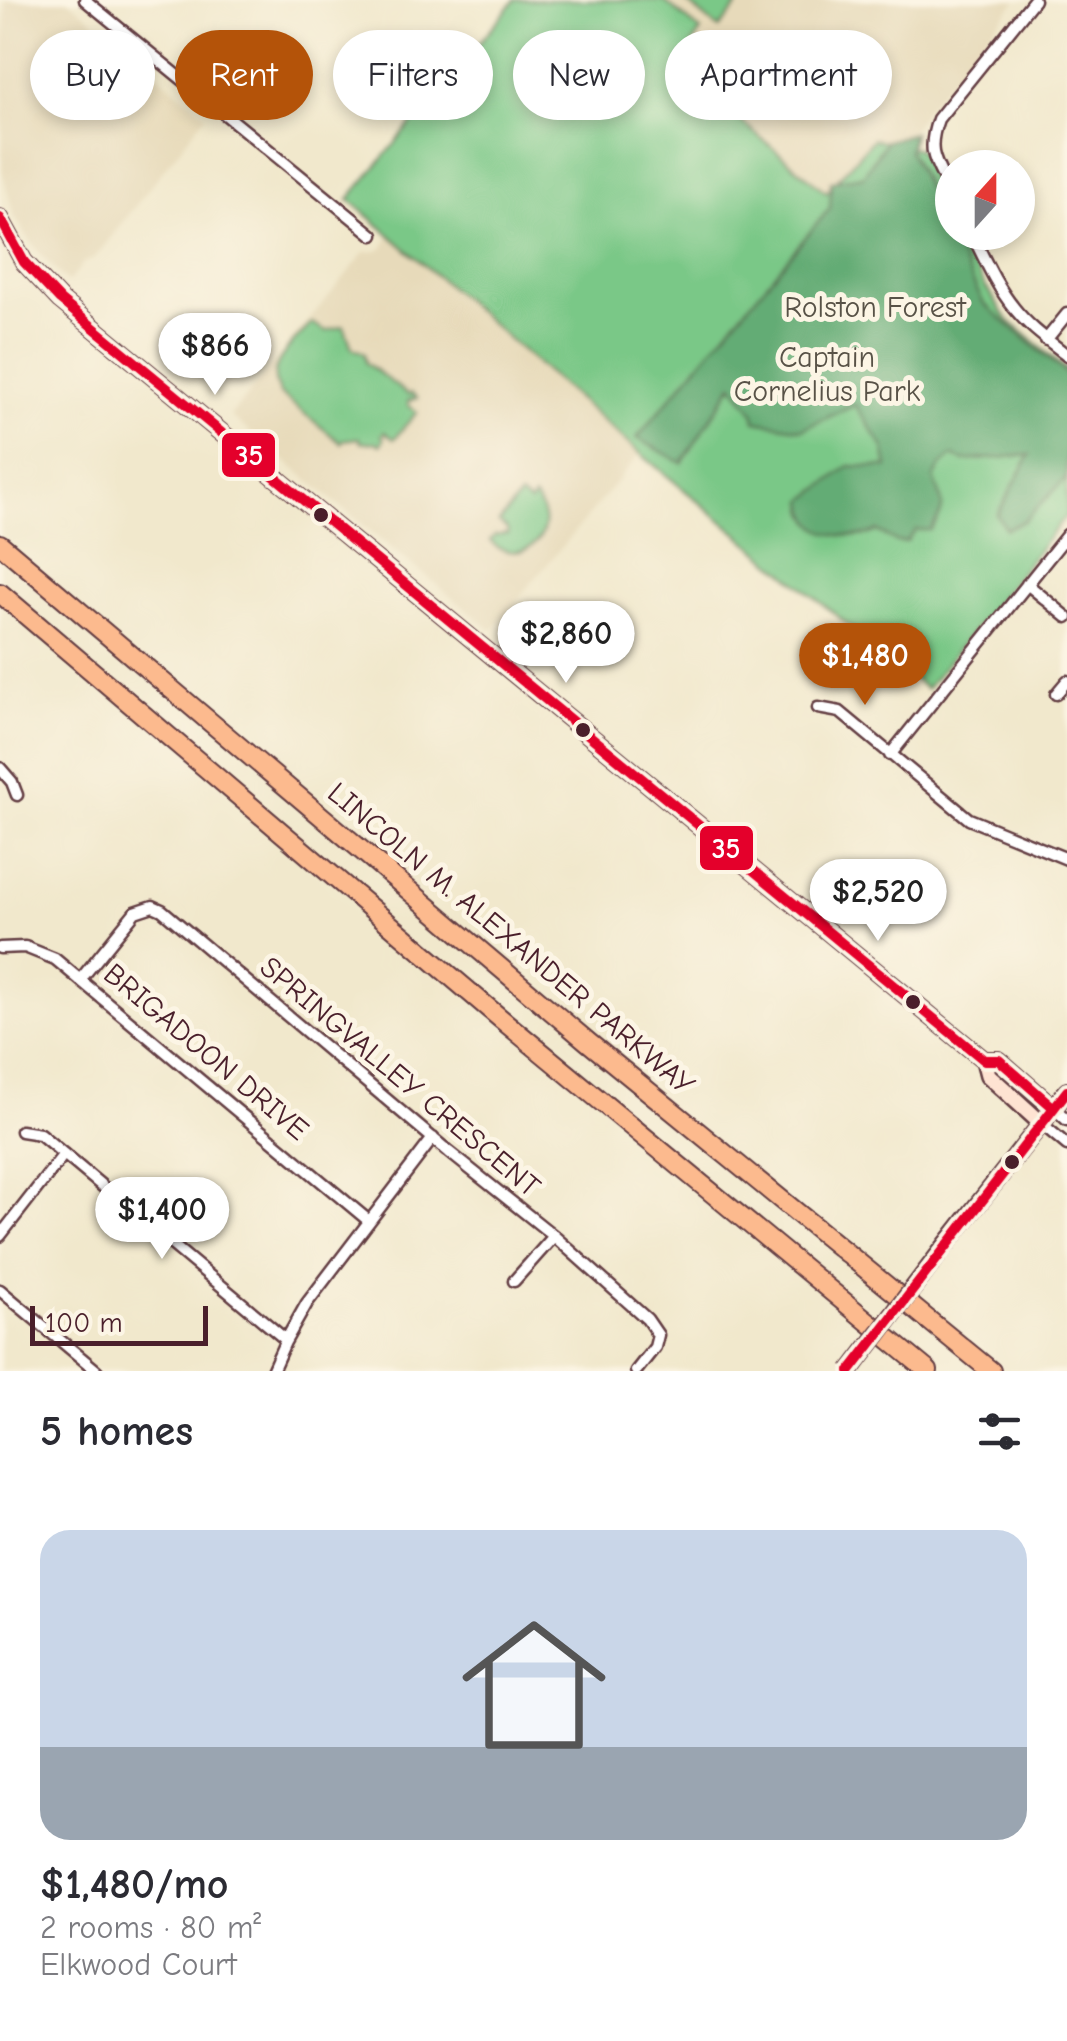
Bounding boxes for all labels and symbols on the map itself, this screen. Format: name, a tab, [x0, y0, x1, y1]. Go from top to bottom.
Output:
north arrow	[935, 150, 1035, 250]
park label: Rolston Forest	[784, 290, 967, 325]
pin: $866	[156, 313, 274, 398]
park label: Captain Cornelius Park	[734, 340, 921, 409]
line badge: 35	[220, 431, 277, 479]
text: 35	[235, 440, 263, 472]
unlabelled marker	[311, 505, 331, 525]
pin: $2,860	[485, 601, 647, 686]
pin: $1,480	[784, 623, 946, 708]
unlabelled marker	[573, 720, 593, 740]
street label: LINCOLN M. ALEXANDER PARKWAY	[321, 775, 701, 1103]
line badge: 35	[698, 824, 755, 872]
text: 35	[712, 833, 740, 865]
pin: $2,520	[797, 859, 959, 944]
street label: SPRINGVALLEY CRESCENT	[253, 950, 547, 1205]
street label: BRIGADOON DRIVE	[97, 956, 315, 1148]
unlabelled marker	[903, 992, 923, 1012]
unlabelled marker	[1002, 1152, 1022, 1172]
pin: $1,400	[81, 1177, 243, 1262]
scale bar	[30, 1301, 208, 1346]

